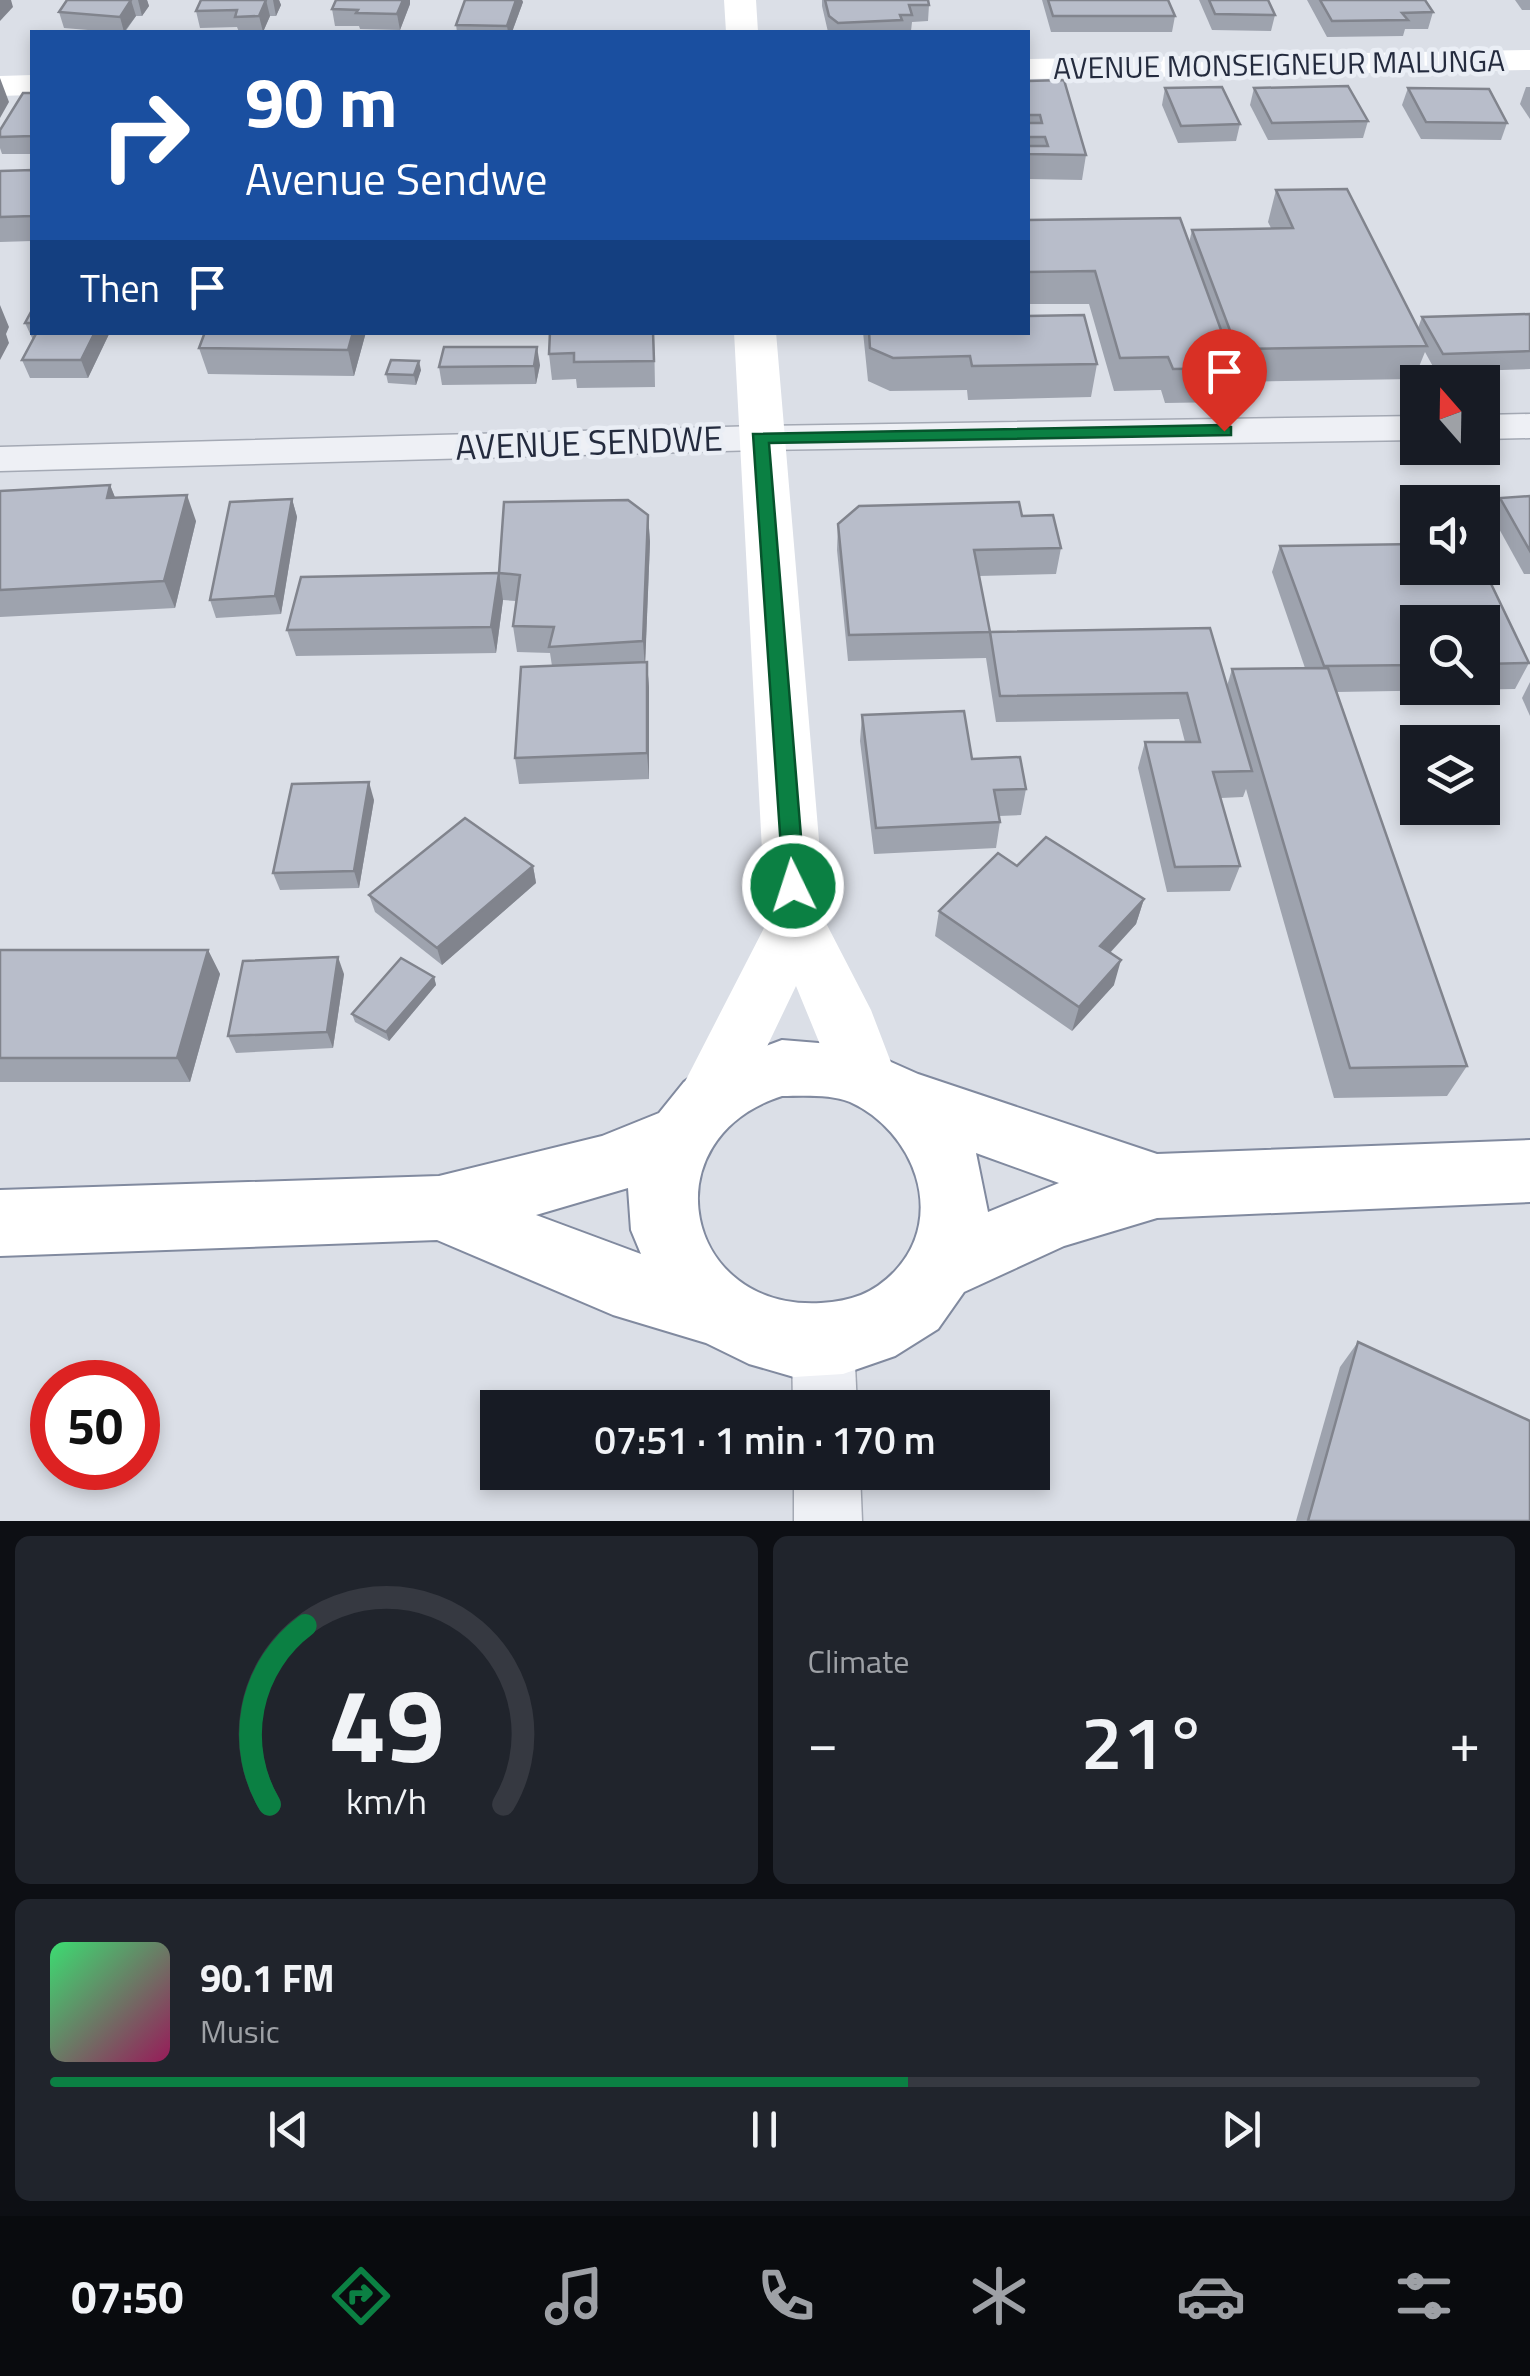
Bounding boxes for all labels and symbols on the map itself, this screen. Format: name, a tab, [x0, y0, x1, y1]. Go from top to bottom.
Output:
street label: AVENUE MONSEIGNEUR MALUNGA	[1053, 37, 1506, 91]
pin	[1182, 329, 1267, 432]
north arrow	[1400, 365, 1500, 465]
street label: AVENUE SENDWE	[454, 410, 724, 474]
position arrow	[741, 834, 845, 938]
speed limit sign: 50	[30, 1360, 160, 1490]

